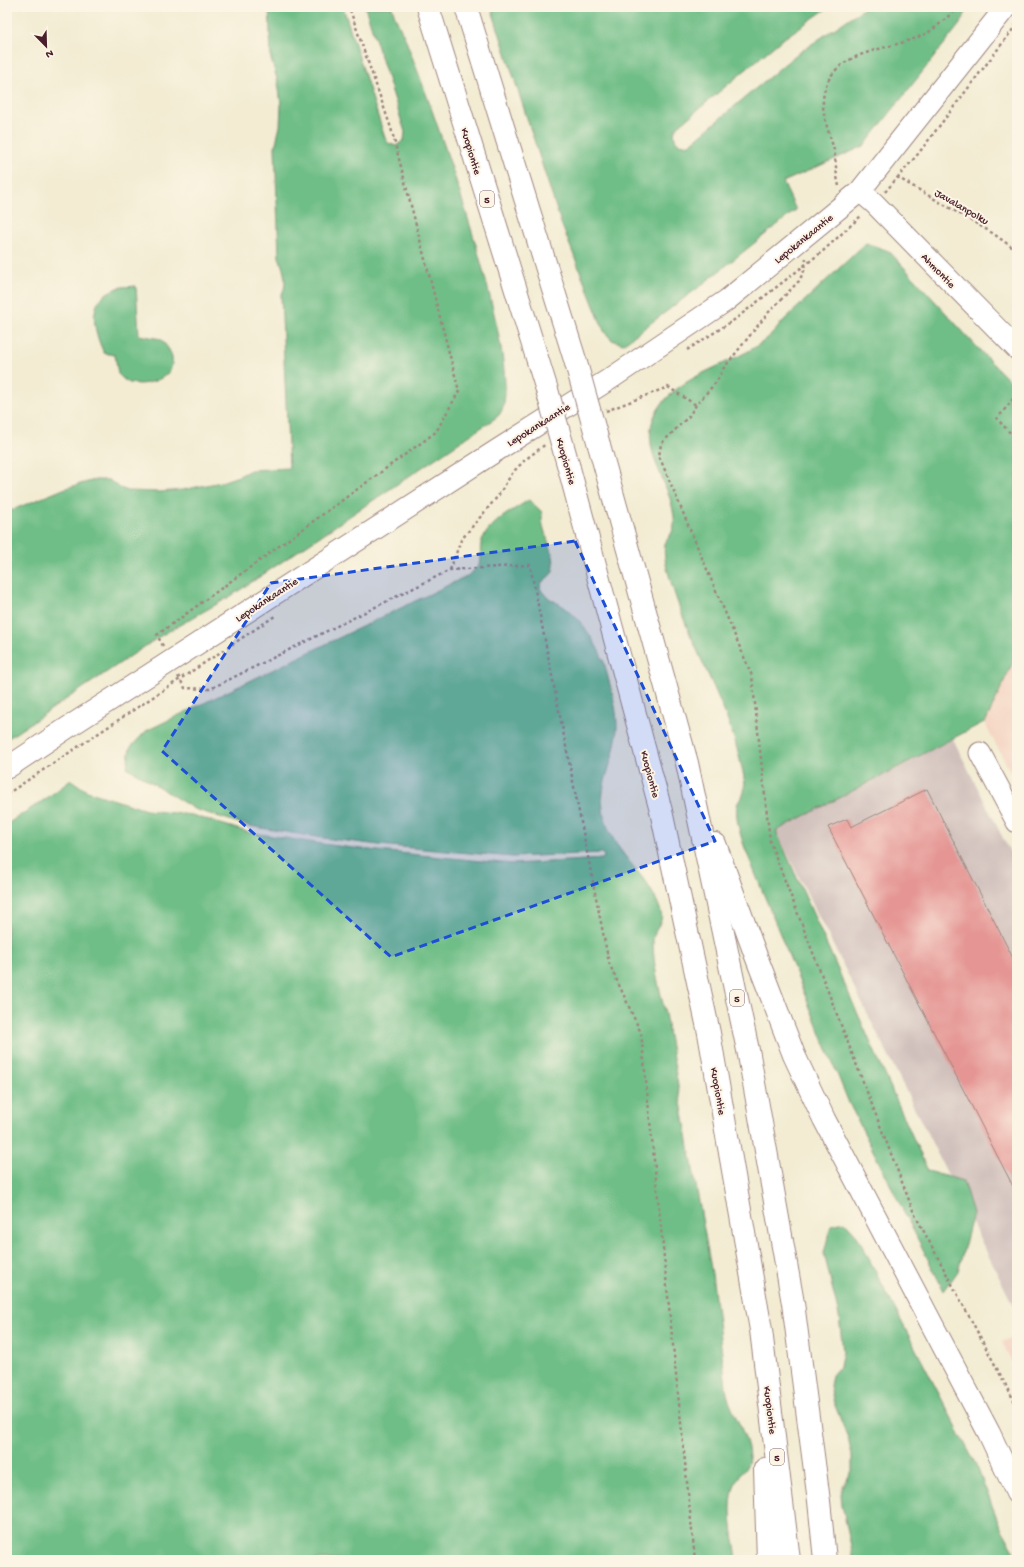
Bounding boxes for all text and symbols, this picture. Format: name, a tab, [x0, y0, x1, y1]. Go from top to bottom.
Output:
north arrow	[26, 26, 66, 66]
text: N	[43, 46, 55, 60]
street label: Kuopiontie	[457, 127, 483, 177]
street label: Javalanpolku	[932, 187, 990, 228]
road number: 5	[480, 191, 494, 207]
street label: Lepokankaantie	[773, 212, 836, 267]
street label: Ahmontie	[918, 252, 957, 292]
street label: Lepokankaantie	[505, 401, 573, 450]
street label: Kuopiontie	[553, 437, 578, 487]
street label: Lepokankaantie	[234, 576, 301, 625]
street label: Kuopiontie	[637, 750, 661, 800]
road number: 5	[730, 990, 744, 1006]
street label: Kuopiontie	[707, 1067, 727, 1116]
street label: Kuopiontie	[760, 1386, 778, 1435]
road number: 5	[770, 1449, 784, 1465]

